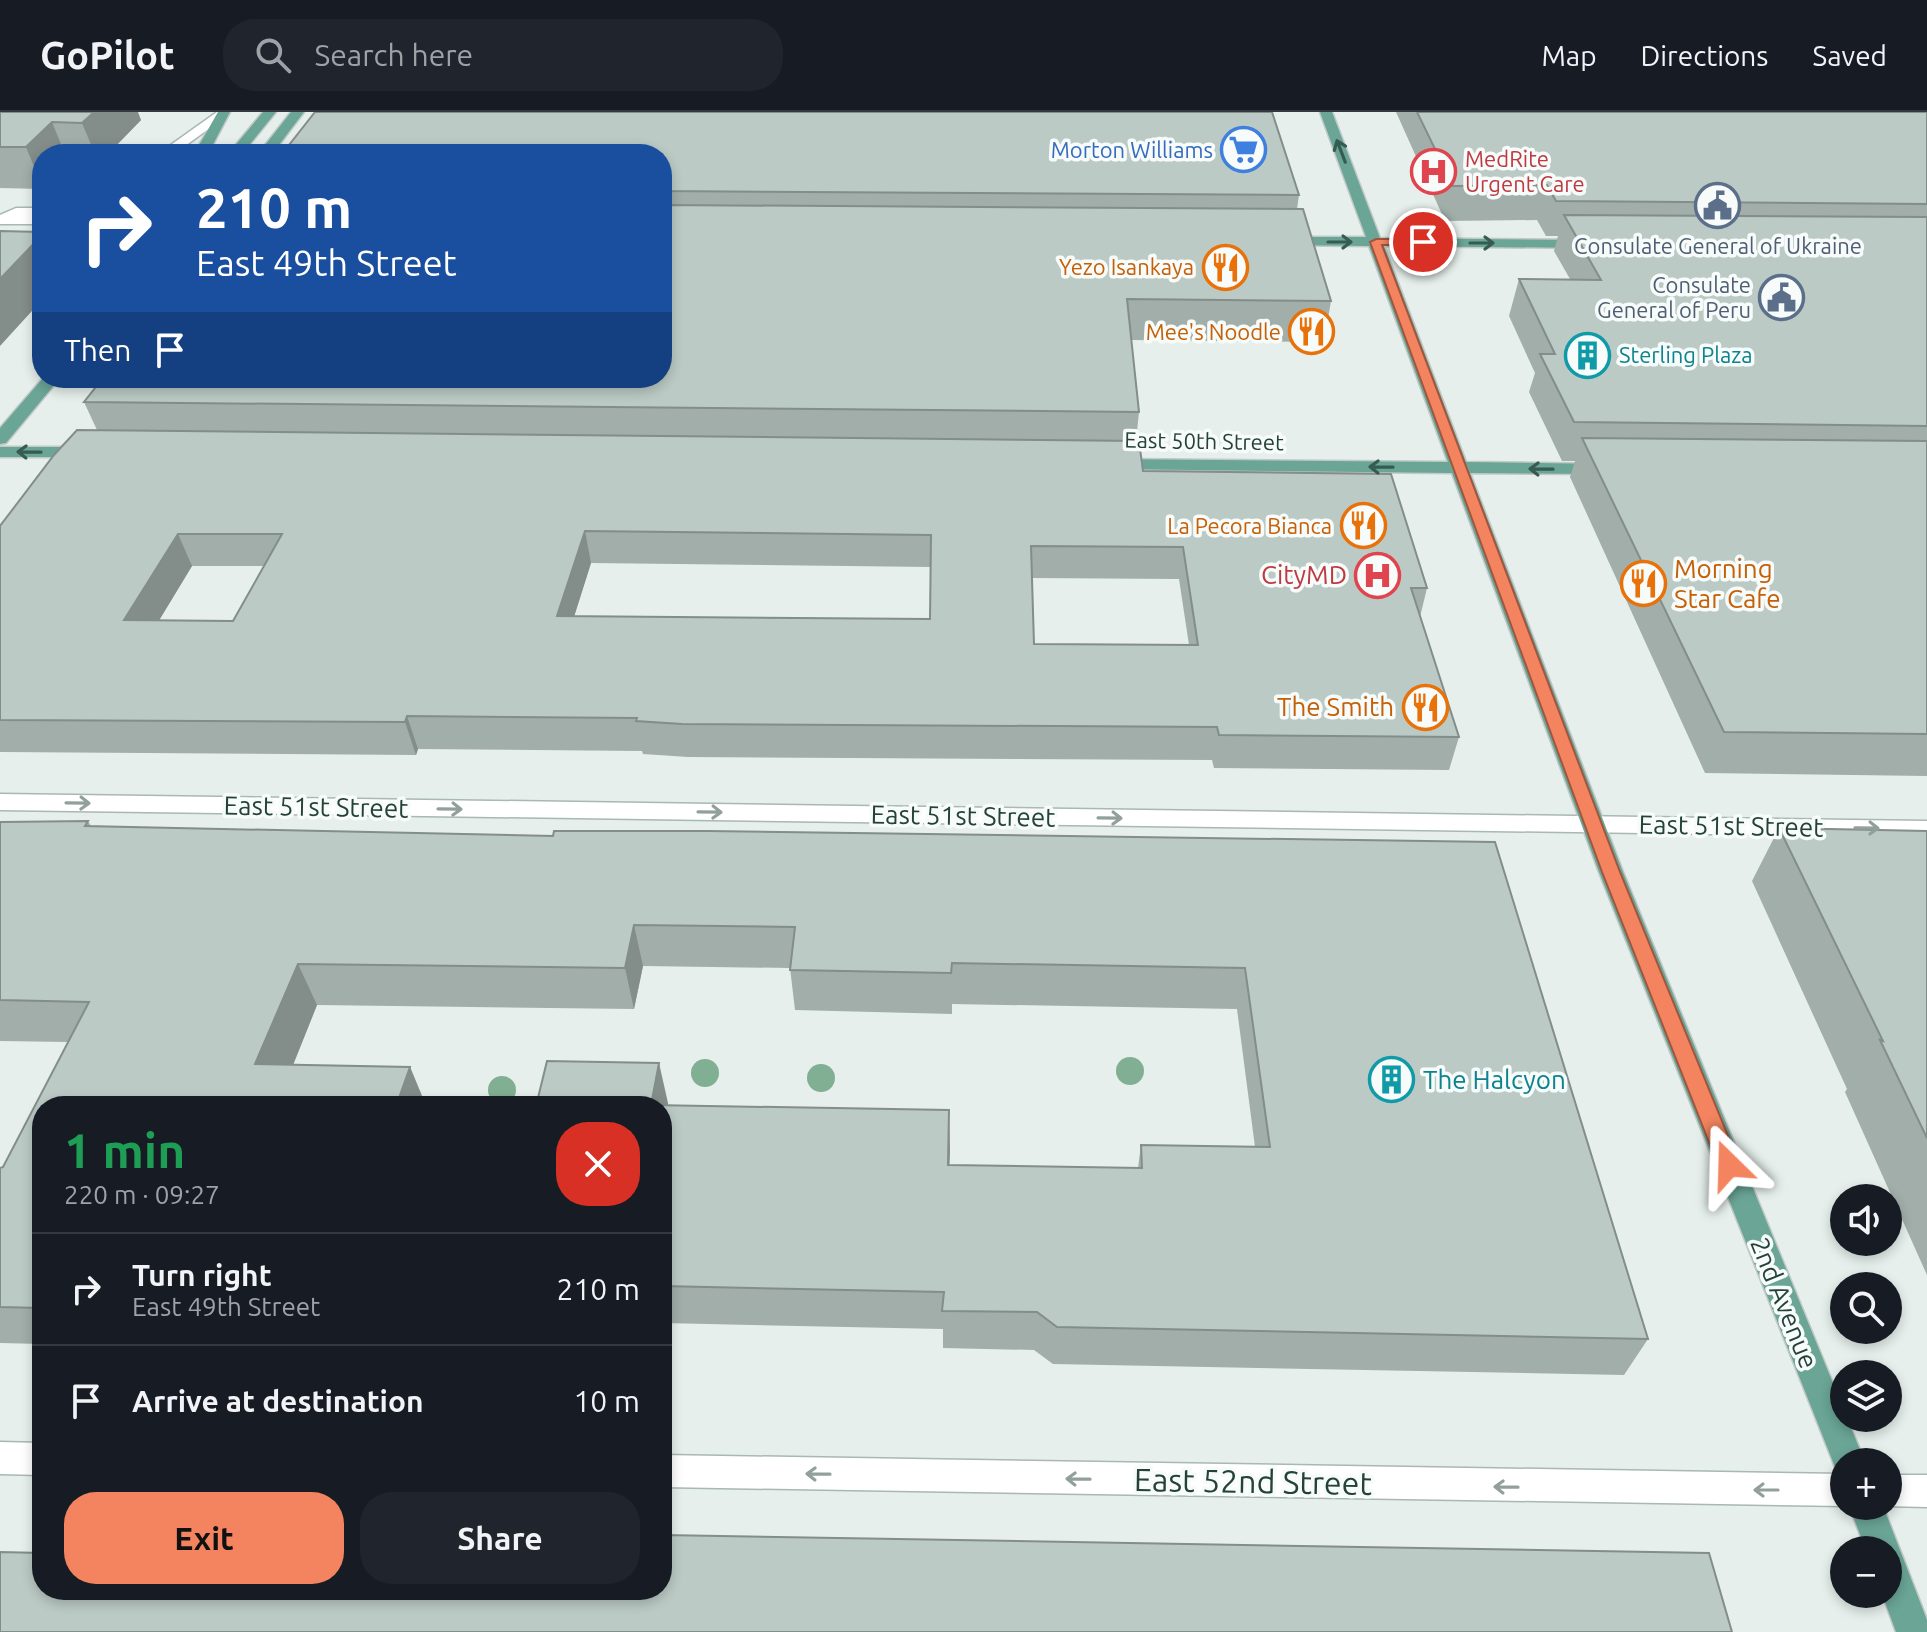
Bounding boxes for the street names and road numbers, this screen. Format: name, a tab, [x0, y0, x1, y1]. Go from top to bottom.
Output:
street label: East 50th Street	[1124, 427, 1284, 454]
street label: East 51st Street	[223, 790, 409, 823]
street label: East 51st Street	[870, 799, 1056, 832]
street label: East 51st Street	[1638, 809, 1824, 842]
street label: 2nd Avenue	[1745, 1233, 1824, 1372]
street label: East 52nd Street	[1134, 1461, 1373, 1501]

